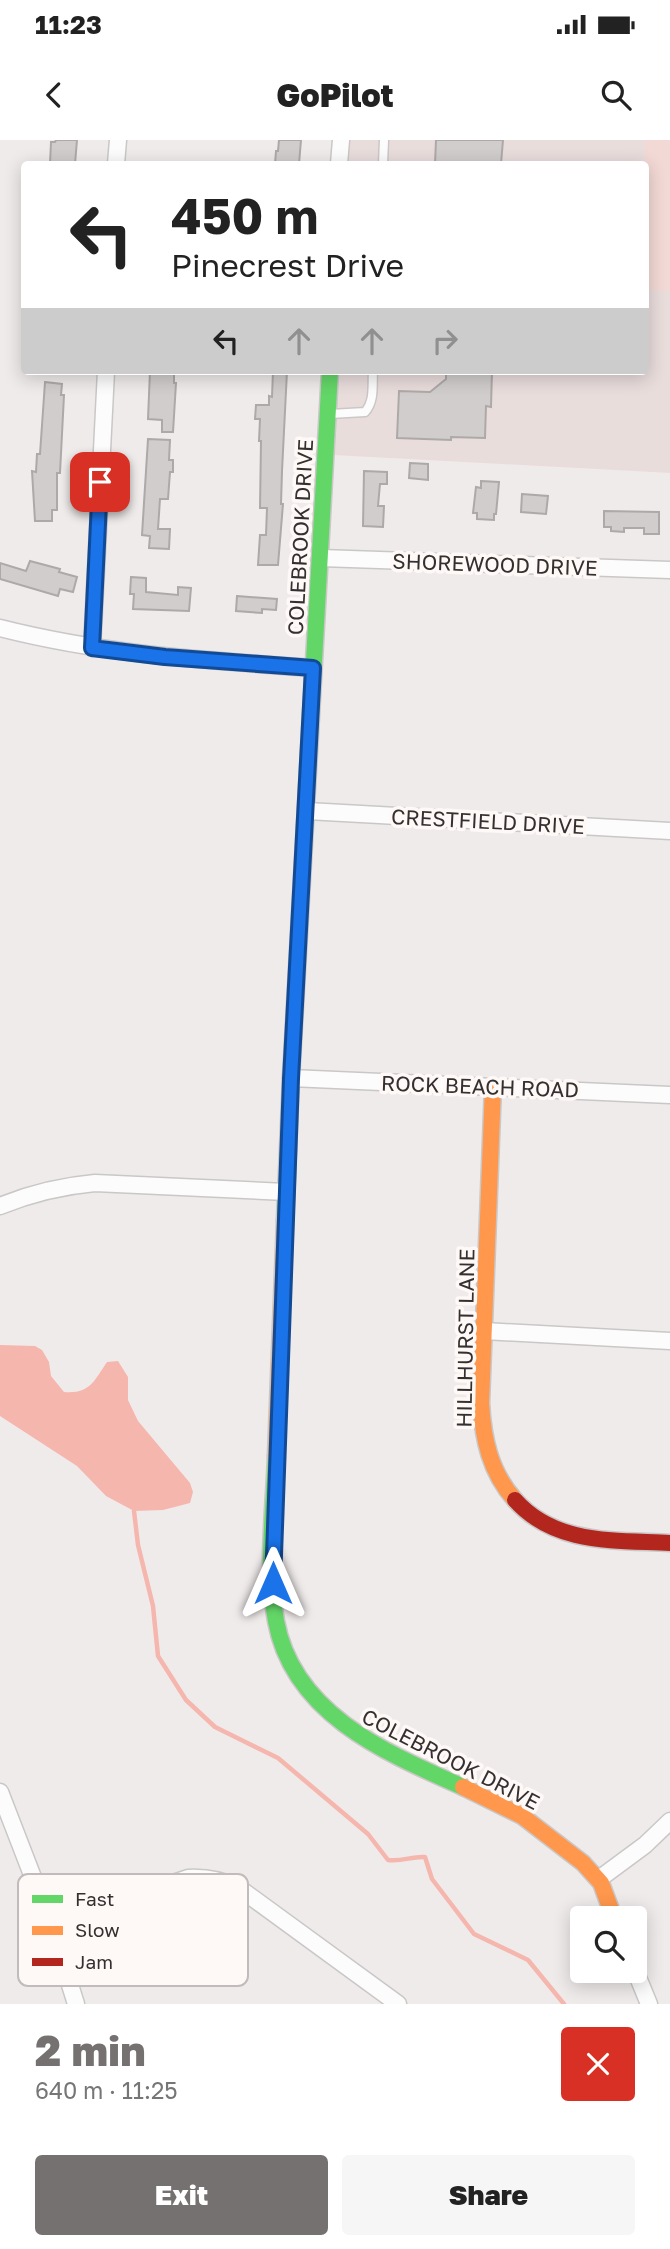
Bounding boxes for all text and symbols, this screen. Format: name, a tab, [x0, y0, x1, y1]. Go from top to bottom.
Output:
text: 11:23	[35, 9, 102, 40]
icon: back	[35, 76, 73, 114]
text: GoPilot	[276, 76, 394, 114]
icon: search	[597, 76, 635, 114]
text: 450 m	[171, 186, 319, 245]
icon: left	[56, 189, 147, 280]
text: Pinecrest Drive	[171, 246, 404, 284]
icon: left	[207, 322, 245, 360]
icon: ahead	[280, 322, 318, 360]
icon: ahead	[353, 322, 391, 360]
icon: right	[426, 322, 464, 360]
street label: COLEBROOK DRIVE	[282, 438, 318, 636]
pin	[70, 452, 130, 512]
icon: arrive	[81, 463, 119, 501]
street label: SHOREWOOD DRIVE	[392, 547, 598, 581]
street label: CRESTFIELD DRIVE	[390, 803, 586, 839]
street label: ROCK BEACH ROAD	[381, 1070, 579, 1102]
street label: HILLHURST LANE	[450, 1248, 480, 1428]
position arrow	[236, 1546, 310, 1620]
street label: COLEBROOK DRIVE	[358, 1703, 544, 1815]
legend	[18, 1874, 248, 1986]
text: Fast	[75, 1887, 114, 1910]
map controls	[570, 1906, 647, 1983]
button: search	[570, 1906, 647, 1983]
text: Slow	[75, 1918, 120, 1941]
text: Jam	[75, 1950, 113, 1973]
text: 2 min	[35, 2025, 146, 2075]
button: close	[561, 2027, 635, 2101]
text: 640 m · 11:25	[35, 2076, 178, 2104]
button: Exit	[35, 2155, 328, 2235]
button: Share	[342, 2155, 635, 2235]

